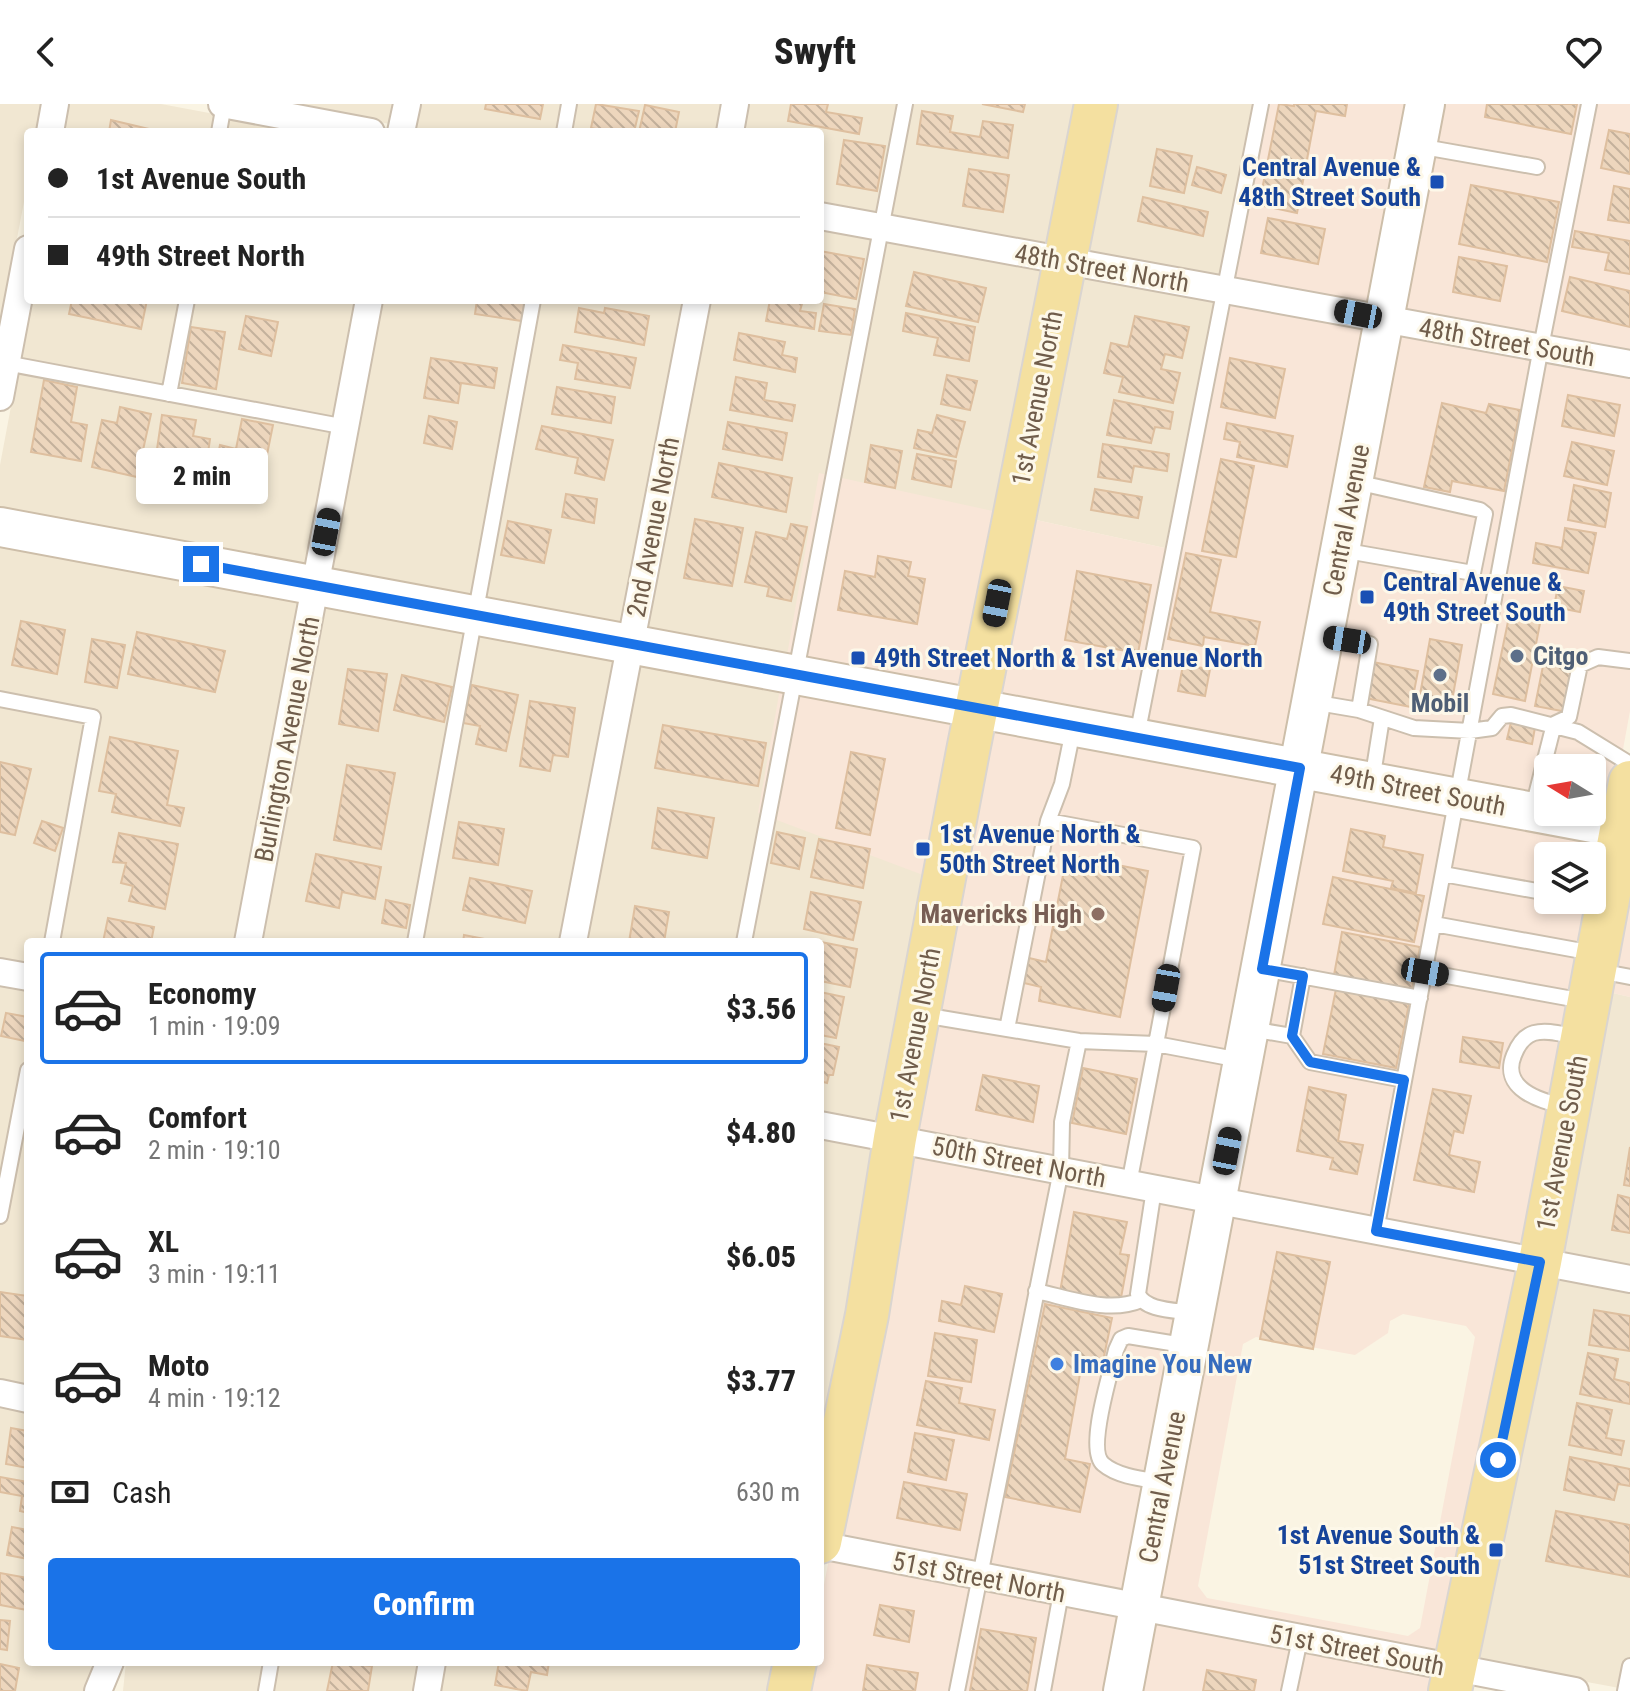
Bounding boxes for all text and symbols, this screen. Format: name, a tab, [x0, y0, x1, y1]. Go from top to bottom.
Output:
icon: back	[24, 30, 68, 74]
icon: heart	[1562, 30, 1606, 74]
text: Swyft	[774, 31, 856, 73]
place label: Central Avenue & 48th Street South	[1238, 152, 1421, 212]
text: 1st Avenue South	[96, 161, 306, 196]
marker: Central Avenue & 48th Street South	[1428, 173, 1446, 191]
text: 49th Street North	[96, 238, 305, 273]
street label: 48th Street North	[1012, 238, 1192, 298]
car	[1332, 298, 1384, 330]
street label: 1st Avenue North	[1005, 308, 1069, 488]
street label: 48th Street South	[1417, 312, 1597, 372]
street label: 2nd Avenue North	[621, 434, 685, 620]
street label: Central Avenue	[1317, 442, 1375, 598]
callout: 2 min	[135, 448, 267, 504]
text: 2 min	[173, 461, 231, 491]
car	[310, 506, 342, 558]
route end	[183, 546, 219, 582]
place label: Central Avenue & 49th Street South	[1383, 567, 1566, 627]
car	[981, 577, 1013, 629]
marker: Central Avenue & 49th Street South	[1358, 588, 1376, 606]
street label: Burlington Avenue North	[248, 613, 326, 865]
car	[1321, 624, 1373, 656]
place label: Citgo	[1533, 641, 1588, 671]
place label: 49th Street North & 1st Avenue North	[874, 643, 1263, 673]
marker: Citgo	[1508, 647, 1526, 665]
marker: 49th Street North & 1st Avenue North	[849, 649, 867, 667]
marker: Mobil	[1431, 666, 1449, 684]
place label: Mobil	[1411, 688, 1469, 718]
north arrow	[1534, 754, 1606, 826]
map controls	[1534, 754, 1606, 914]
street label: 49th Street South	[1328, 758, 1508, 822]
place label: 1st Avenue North & 50th Street North	[939, 819, 1141, 879]
marker: 1st Avenue North & 50th Street North	[914, 840, 932, 858]
button: layers	[1534, 842, 1606, 914]
place label: Mavericks High	[921, 899, 1082, 929]
marker: Mavericks High	[1089, 905, 1107, 923]
street label: 1st Avenue North	[883, 945, 947, 1125]
car	[1399, 956, 1451, 988]
car	[1150, 962, 1182, 1014]
icon: car	[52, 972, 124, 1044]
text: Economy	[148, 976, 256, 1011]
text: $3.56	[726, 991, 796, 1026]
text: 1 min · 19:09	[148, 1011, 281, 1041]
street label: 1st Avenue South	[1530, 1053, 1594, 1233]
icon: car	[52, 1096, 124, 1168]
text: Comfort	[148, 1100, 247, 1135]
text: $4.80	[726, 1115, 796, 1150]
car	[1211, 1125, 1243, 1177]
street label: 50th Street North	[929, 1130, 1109, 1194]
text: 2 min · 19:10	[148, 1135, 281, 1165]
icon: car	[52, 1220, 124, 1292]
text: XL	[148, 1224, 179, 1259]
text: $6.05	[726, 1239, 796, 1274]
text: 3 min · 19:11	[148, 1259, 281, 1289]
icon: car	[52, 1344, 124, 1416]
text: Moto	[148, 1348, 209, 1383]
place label: Imagine You New	[1073, 1349, 1253, 1379]
marker: Imagine You New	[1048, 1355, 1066, 1373]
text: $3.77	[726, 1363, 796, 1398]
text: 4 min · 19:12	[148, 1383, 281, 1413]
street label: Central Avenue	[1133, 1409, 1191, 1565]
route start	[1480, 1442, 1516, 1478]
icon: cash	[48, 1470, 92, 1514]
text: Cash	[112, 1475, 172, 1510]
text: 630 m	[736, 1477, 800, 1507]
place label: 1st Avenue South & 51st Street South	[1277, 1520, 1480, 1580]
marker: 1st Avenue South & 51st Street South	[1487, 1541, 1505, 1559]
street label: 51st Street North	[890, 1545, 1068, 1609]
button: Confirm	[48, 1558, 800, 1650]
street label: 51st Street South	[1267, 1618, 1447, 1682]

